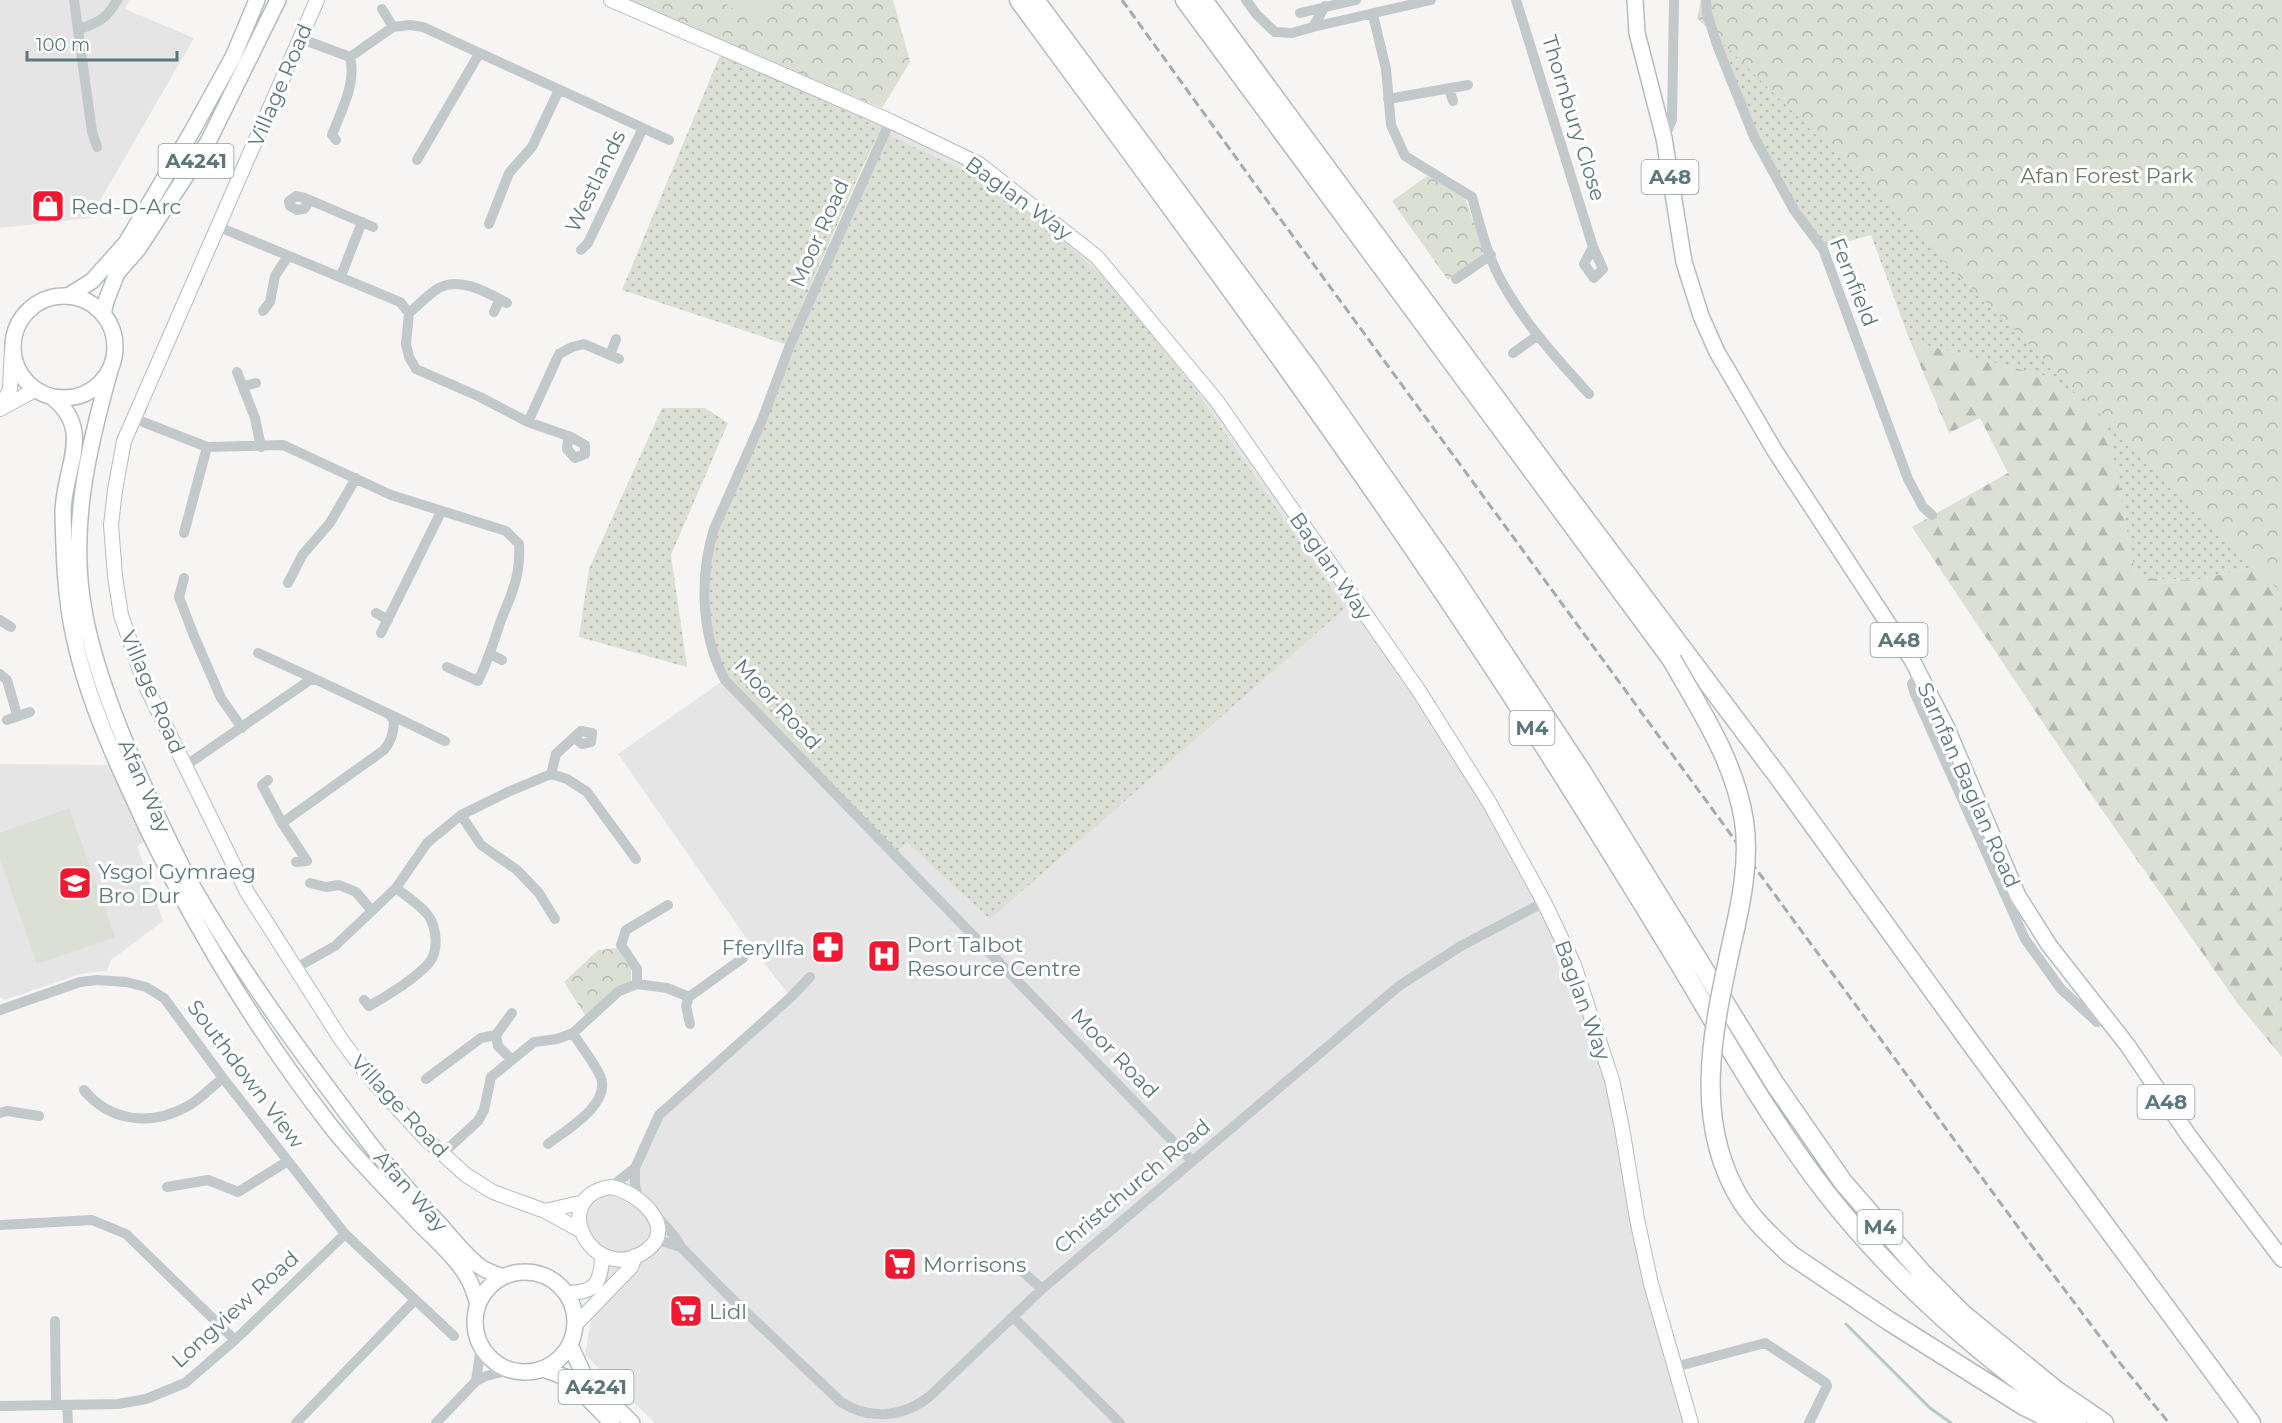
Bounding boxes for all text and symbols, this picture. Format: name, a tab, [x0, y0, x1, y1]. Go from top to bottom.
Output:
street label: Village Road	[243, 20, 317, 150]
scale bar	[27, 24, 177, 62]
street label: Thornbury Close	[1537, 32, 1611, 204]
text: 100 m	[36, 34, 90, 56]
street label: Westlands	[560, 126, 630, 236]
road number: A4241	[158, 144, 234, 178]
street label: Baglan Way	[961, 151, 1078, 245]
road number: A48	[1642, 160, 1698, 194]
park label: Afan Forest Park	[2020, 163, 2194, 188]
street label: Moor Road	[784, 175, 854, 291]
shop icon: Red-D-Arc	[30, 188, 66, 224]
place label: Red-D-Arc	[71, 194, 181, 219]
street label: Fernfield	[1825, 234, 1883, 330]
street label: Baglan Way	[1285, 507, 1378, 625]
road number: A48	[1870, 623, 1928, 657]
street label: Village Road	[116, 627, 190, 757]
street label: Moor Road	[730, 653, 826, 755]
street label: Sarnfan Baglan Road	[1912, 679, 2026, 891]
road number: M4	[1510, 711, 1555, 745]
street label: Afan Way	[113, 735, 177, 837]
place label: Ysgol Gymraeg Bro Dur	[98, 859, 256, 908]
school or university icon: Ysgol Gymraeg Bro Dur	[57, 865, 93, 901]
pharmacy icon: Fferyllfa	[810, 929, 846, 965]
place label: Port Talbot Resource Centre	[907, 932, 1081, 981]
place label: Fferyllfa	[722, 935, 805, 960]
street label: Baglan Way	[1550, 937, 1616, 1064]
hospital icon: Port Talbot Resource Centre	[866, 938, 902, 974]
street label: Southdown View	[182, 995, 310, 1153]
street label: Moor Road	[1066, 1003, 1164, 1103]
street label: Village Road	[346, 1050, 454, 1162]
road number: A48	[2138, 1085, 2194, 1119]
street label: Christchurch Road	[1049, 1114, 1215, 1258]
street label: Afan Way	[369, 1145, 454, 1237]
road number: M4	[1858, 1210, 1902, 1244]
street label: Longview Road	[166, 1245, 304, 1373]
supermarket icon: Morrisons	[882, 1246, 918, 1282]
place label: Morrisons	[923, 1252, 1026, 1277]
supermarket icon: Lidl	[668, 1293, 704, 1329]
place label: Lidl	[709, 1299, 747, 1324]
road number: A4241	[558, 1370, 634, 1404]

